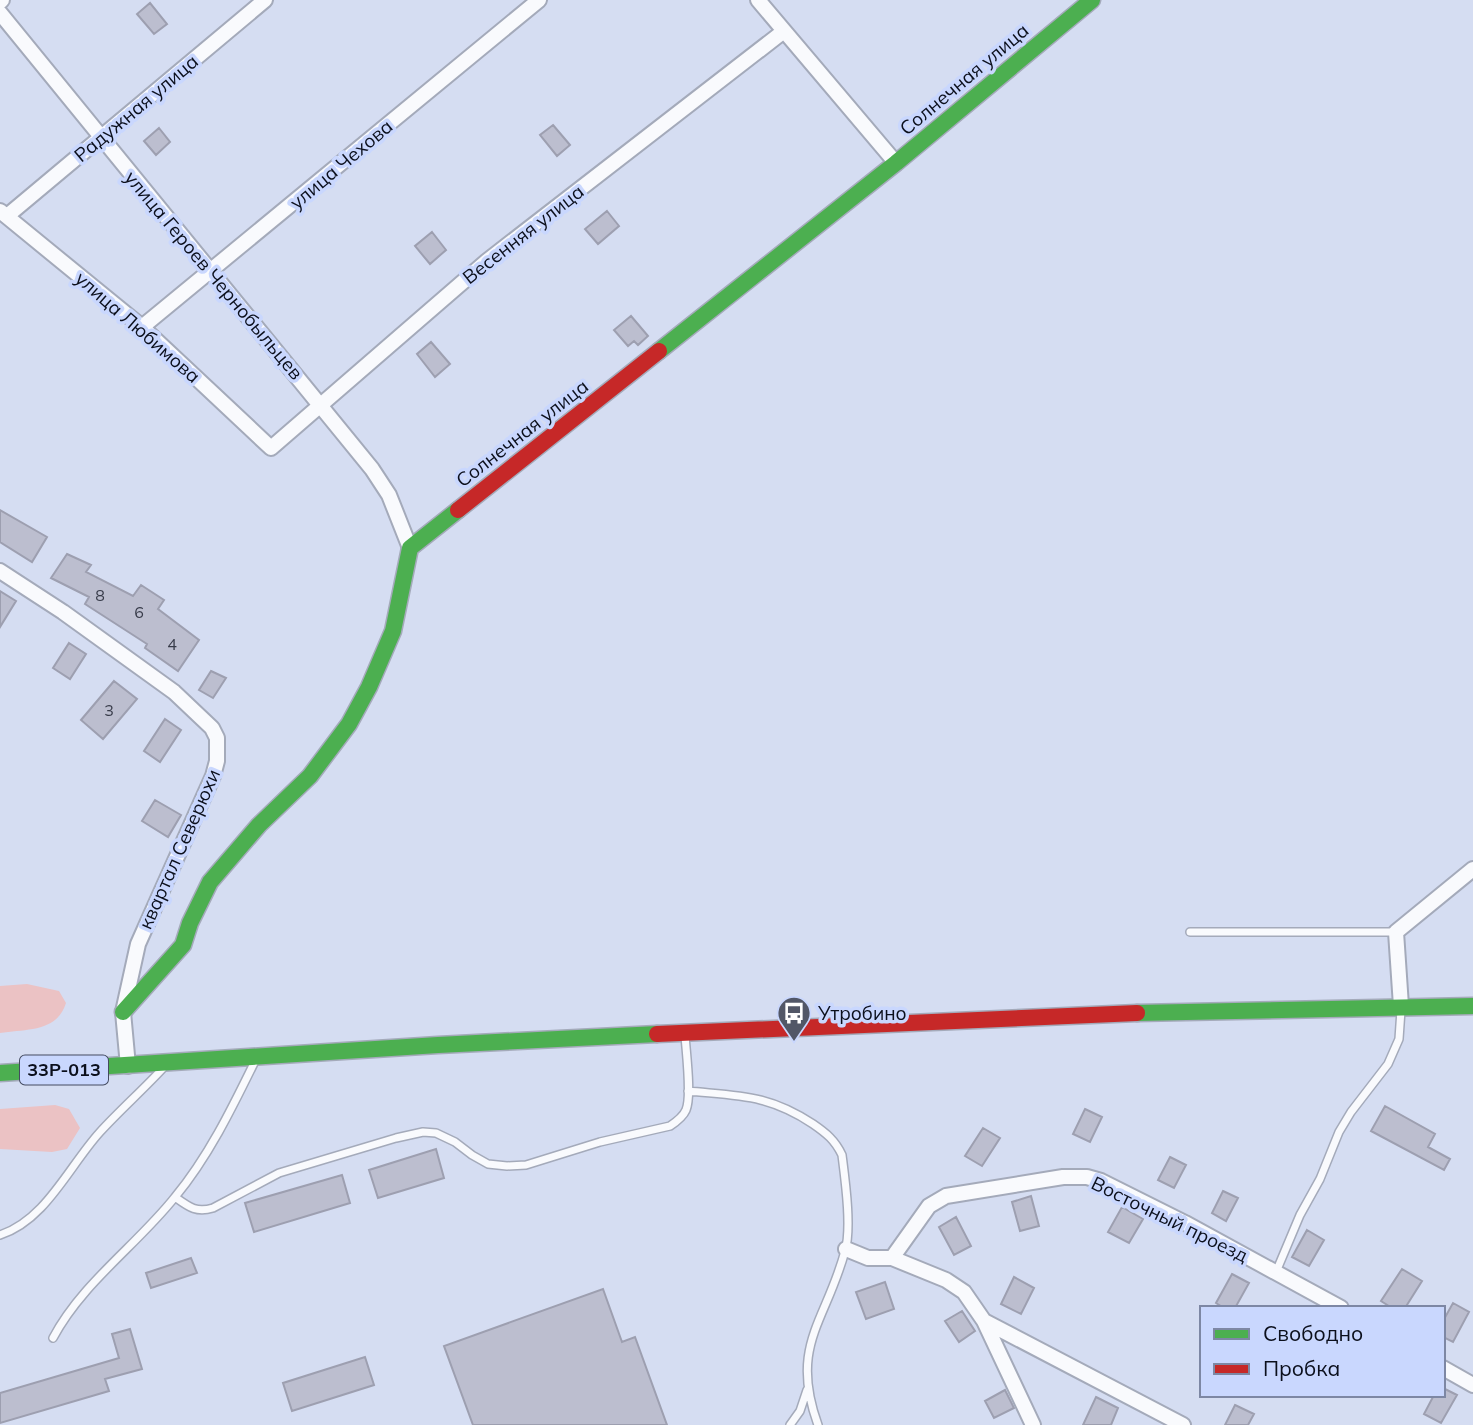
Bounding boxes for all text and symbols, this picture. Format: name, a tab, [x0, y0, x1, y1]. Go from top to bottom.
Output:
street label: Солнечная улица	[895, 18, 1033, 140]
street label: Радужная улица	[69, 49, 203, 167]
street label: улица Чехова	[285, 114, 397, 214]
street label: улица Героев Чернобыльцев	[120, 166, 308, 384]
street label: Весенняя улица	[458, 179, 588, 289]
street label: улица Любимова	[70, 266, 206, 388]
street label: Солнечная улица	[451, 374, 593, 492]
house number: 8	[95, 585, 105, 605]
house number: 6	[134, 602, 144, 622]
house number: 4	[167, 634, 177, 654]
house number: 3	[104, 700, 114, 720]
street label: квартал Северюхи	[133, 765, 225, 933]
bus stop icon: Утробино	[775, 994, 813, 1043]
place label: Утробино	[817, 1001, 907, 1025]
road number: 33Р-013	[20, 1056, 108, 1084]
street label: Восточный проезд	[1088, 1171, 1253, 1268]
legend	[1200, 1306, 1445, 1397]
text: Свободно	[1263, 1320, 1363, 1346]
text: Пробка	[1263, 1355, 1340, 1381]

